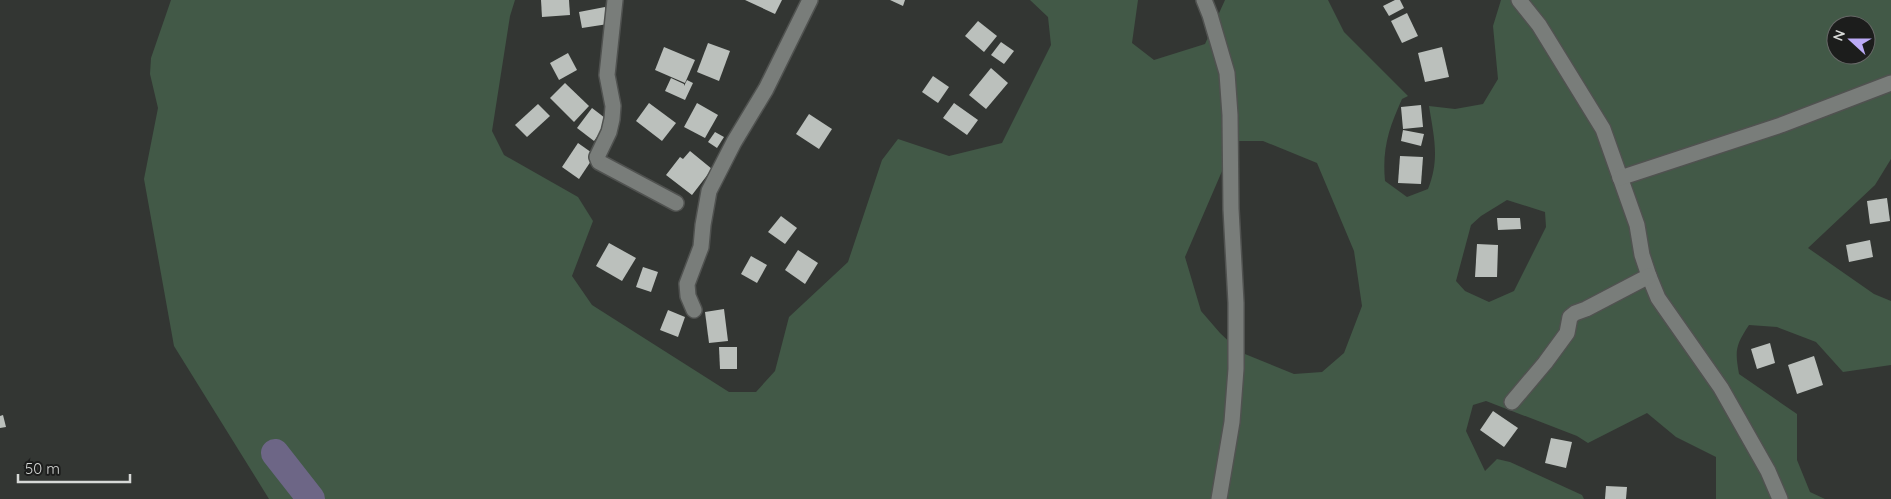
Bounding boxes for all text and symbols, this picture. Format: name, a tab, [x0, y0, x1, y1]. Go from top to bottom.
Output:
north arrow	[1826, 15, 1876, 65]
text: N	[1829, 27, 1849, 43]
scale bar	[18, 452, 130, 484]
text: 50 m	[25, 459, 60, 478]

